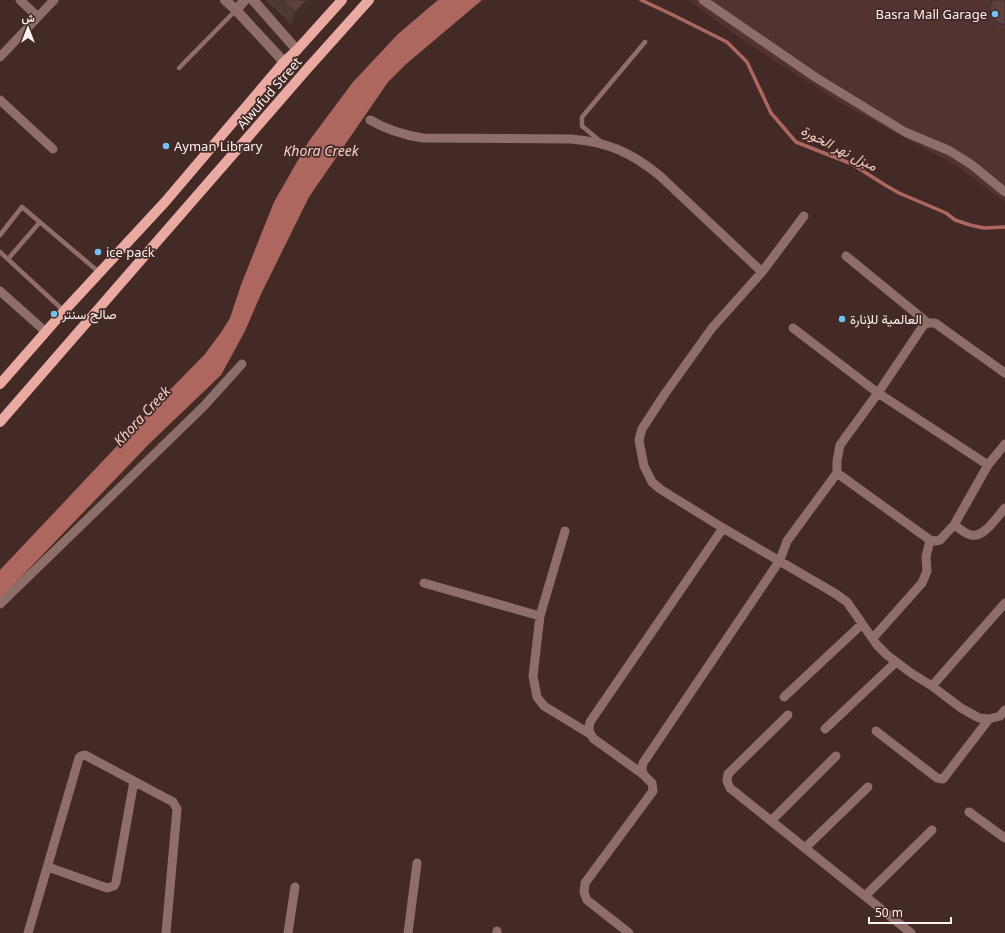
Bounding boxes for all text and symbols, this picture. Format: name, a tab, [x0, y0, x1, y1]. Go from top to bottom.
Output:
place label: Basra Mall Garage	[876, 5, 987, 23]
north arrow	[8, 8, 48, 48]
marker: Basra Mall Garage	[990, 9, 1000, 19]
text: ش	[21, 10, 35, 25]
street label: Alwufud Street	[233, 53, 306, 133]
water label: مبزل نهر الخورة	[798, 120, 881, 175]
place label: Ayman Library	[174, 137, 263, 155]
marker: Ayman Library	[161, 141, 171, 151]
water label: Khora Creek	[283, 141, 360, 160]
place label: ice pack	[106, 243, 155, 261]
marker: ice pack	[93, 247, 103, 257]
place label: صالح سنتر	[61, 305, 117, 324]
marker: صالح سنتر	[49, 309, 59, 319]
place label: العالمية للإنارة	[850, 310, 922, 329]
marker: العالمية للإنارة	[837, 314, 847, 324]
water label: Khora Creek	[109, 381, 175, 450]
scale bar	[869, 899, 951, 925]
text: 50 m	[875, 904, 903, 921]

